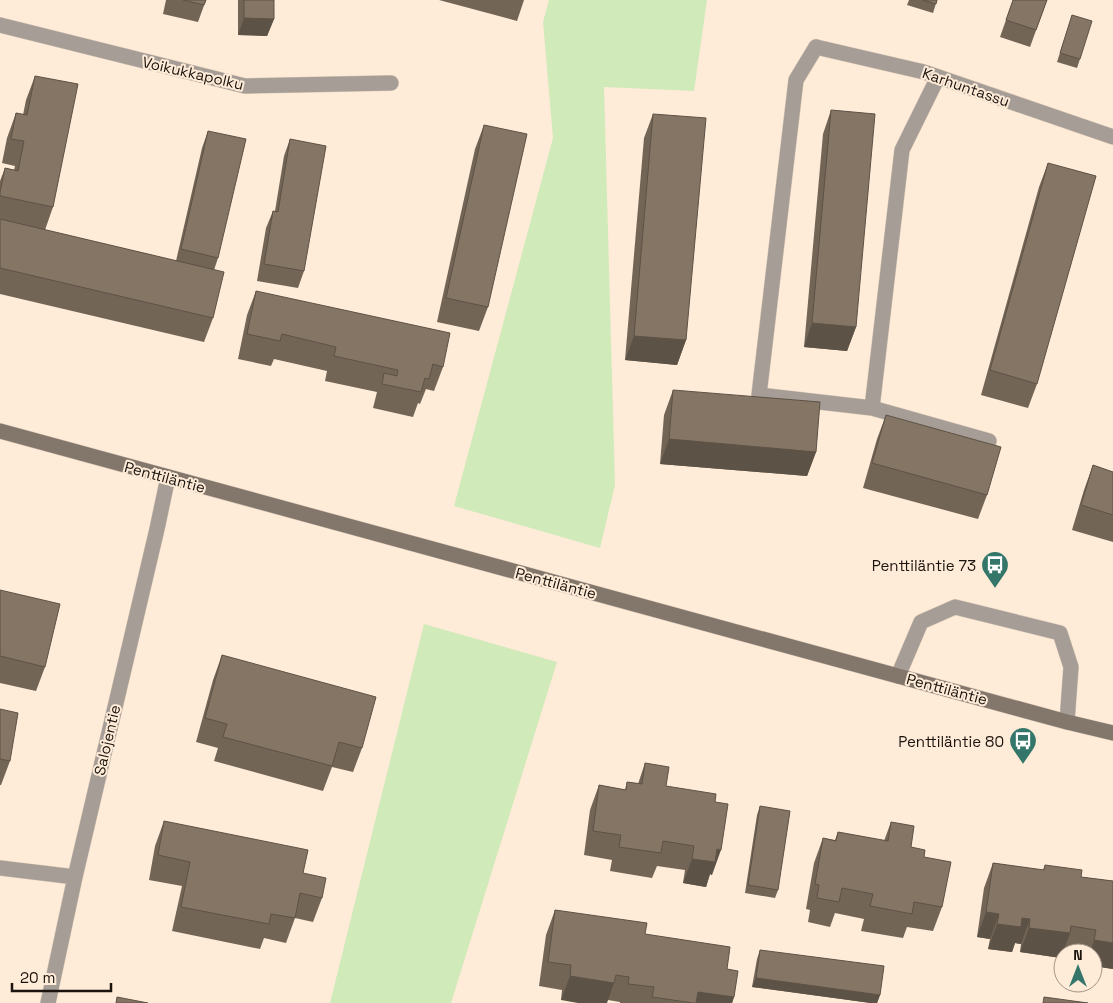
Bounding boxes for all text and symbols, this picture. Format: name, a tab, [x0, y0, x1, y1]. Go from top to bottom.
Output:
street label: Voikukkapolku	[141, 52, 245, 94]
street label: Karhuntassu	[920, 63, 1012, 111]
street label: Penttiläntie	[122, 457, 208, 497]
bus stop icon: Penttiläntie 73	[980, 550, 1010, 589]
place label: Penttiläntie 73	[872, 556, 976, 575]
street label: Penttiläntie	[513, 563, 599, 603]
street label: Penttiläntie	[904, 669, 990, 709]
street label: Salojentie	[90, 703, 124, 777]
bus stop icon: Penttiläntie 80	[1008, 726, 1038, 765]
place label: Penttiläntie 80	[898, 732, 1004, 751]
north arrow	[1053, 943, 1103, 993]
text: N	[1073, 946, 1083, 964]
scale bar	[12, 960, 111, 992]
text: 20 m	[20, 968, 55, 987]

